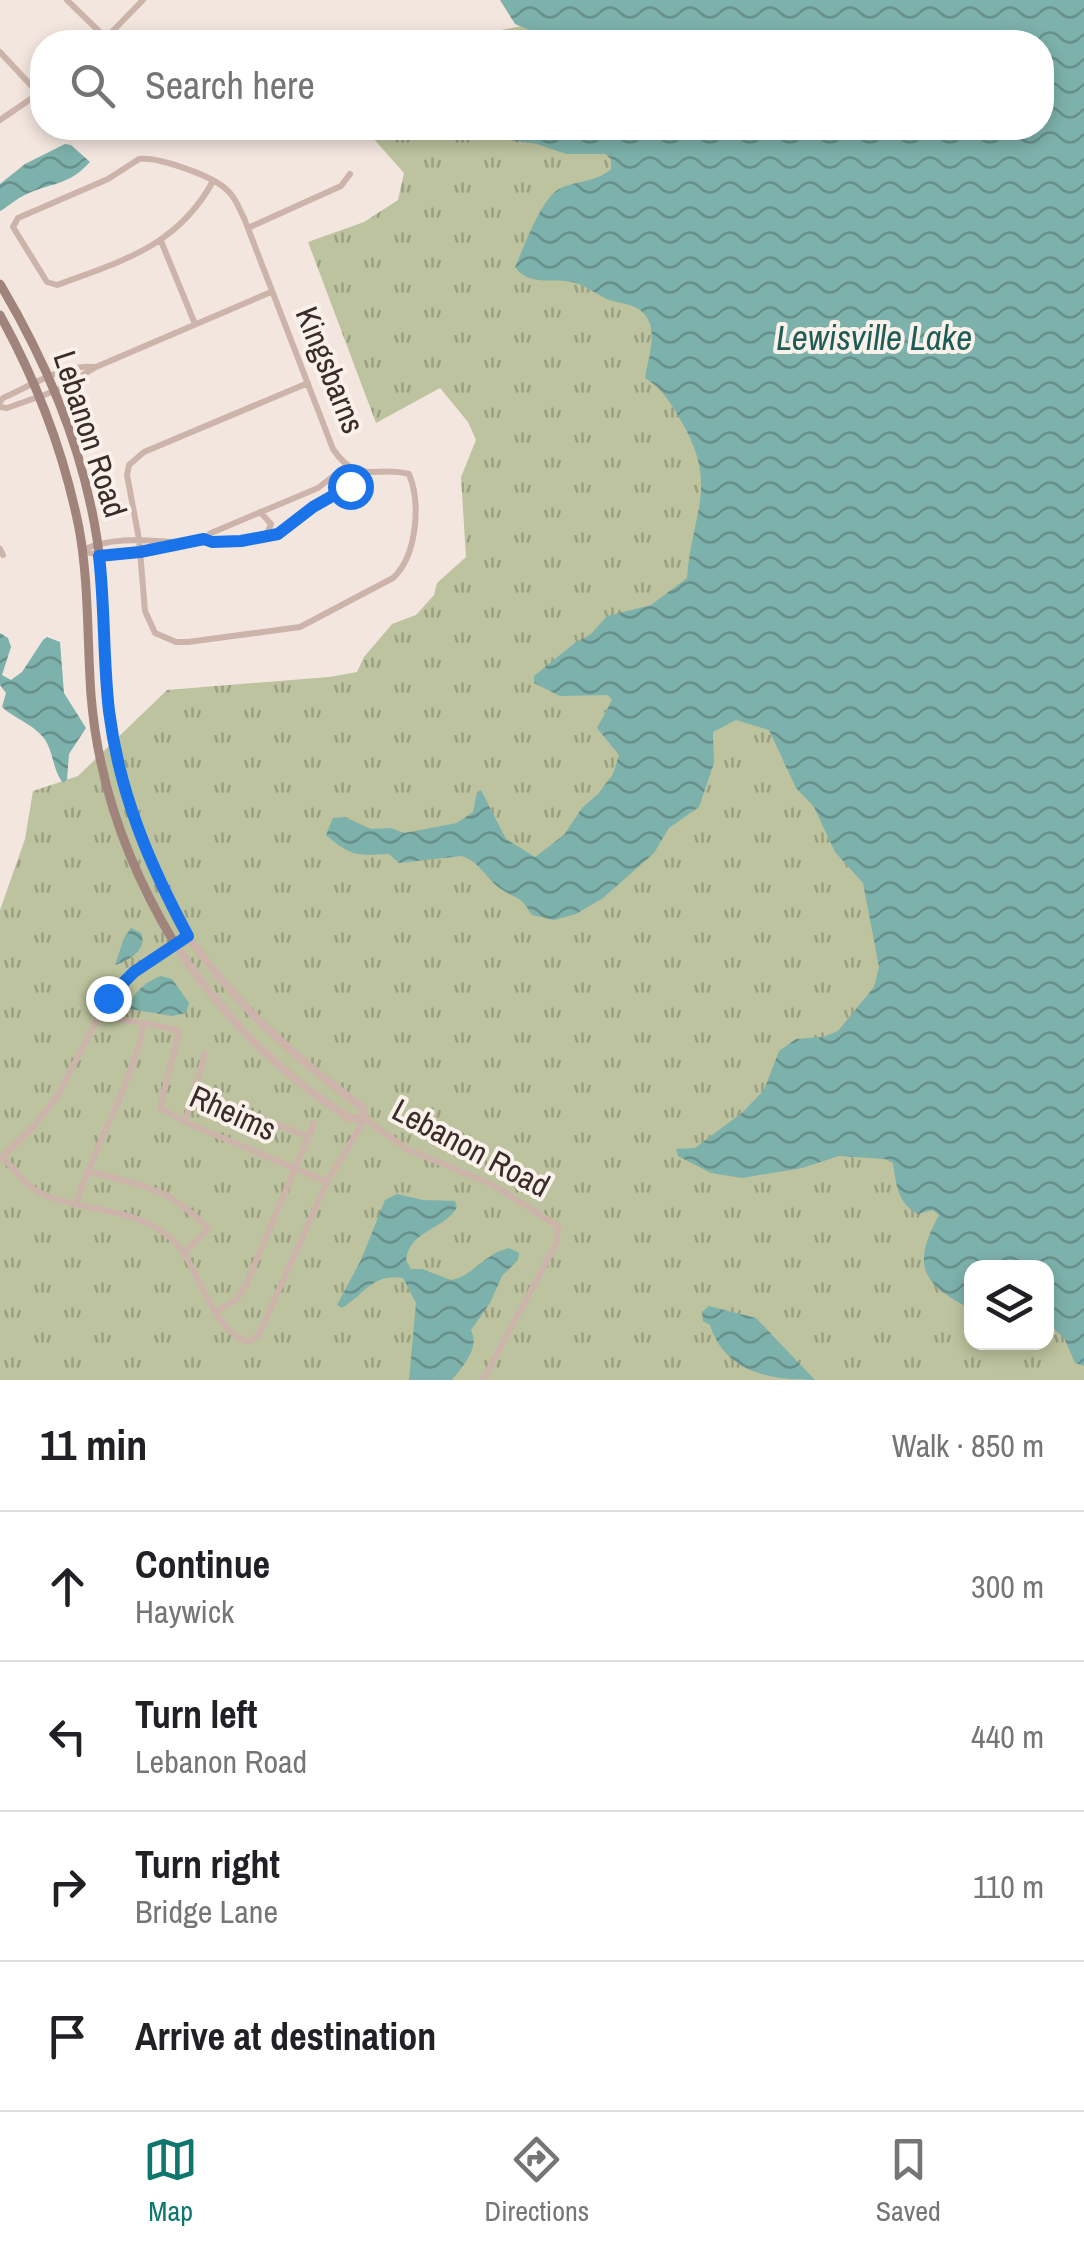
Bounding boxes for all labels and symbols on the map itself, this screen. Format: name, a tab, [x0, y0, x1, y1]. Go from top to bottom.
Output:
street label: Kingsbarns	[286, 300, 375, 439]
water label: Lewisville Lake	[776, 314, 972, 361]
street label: Lebanon Road	[43, 345, 138, 522]
route start	[328, 464, 374, 510]
route end	[86, 976, 132, 1022]
street label: Rheims	[183, 1075, 283, 1151]
street label: Lebanon Road	[385, 1088, 557, 1207]

